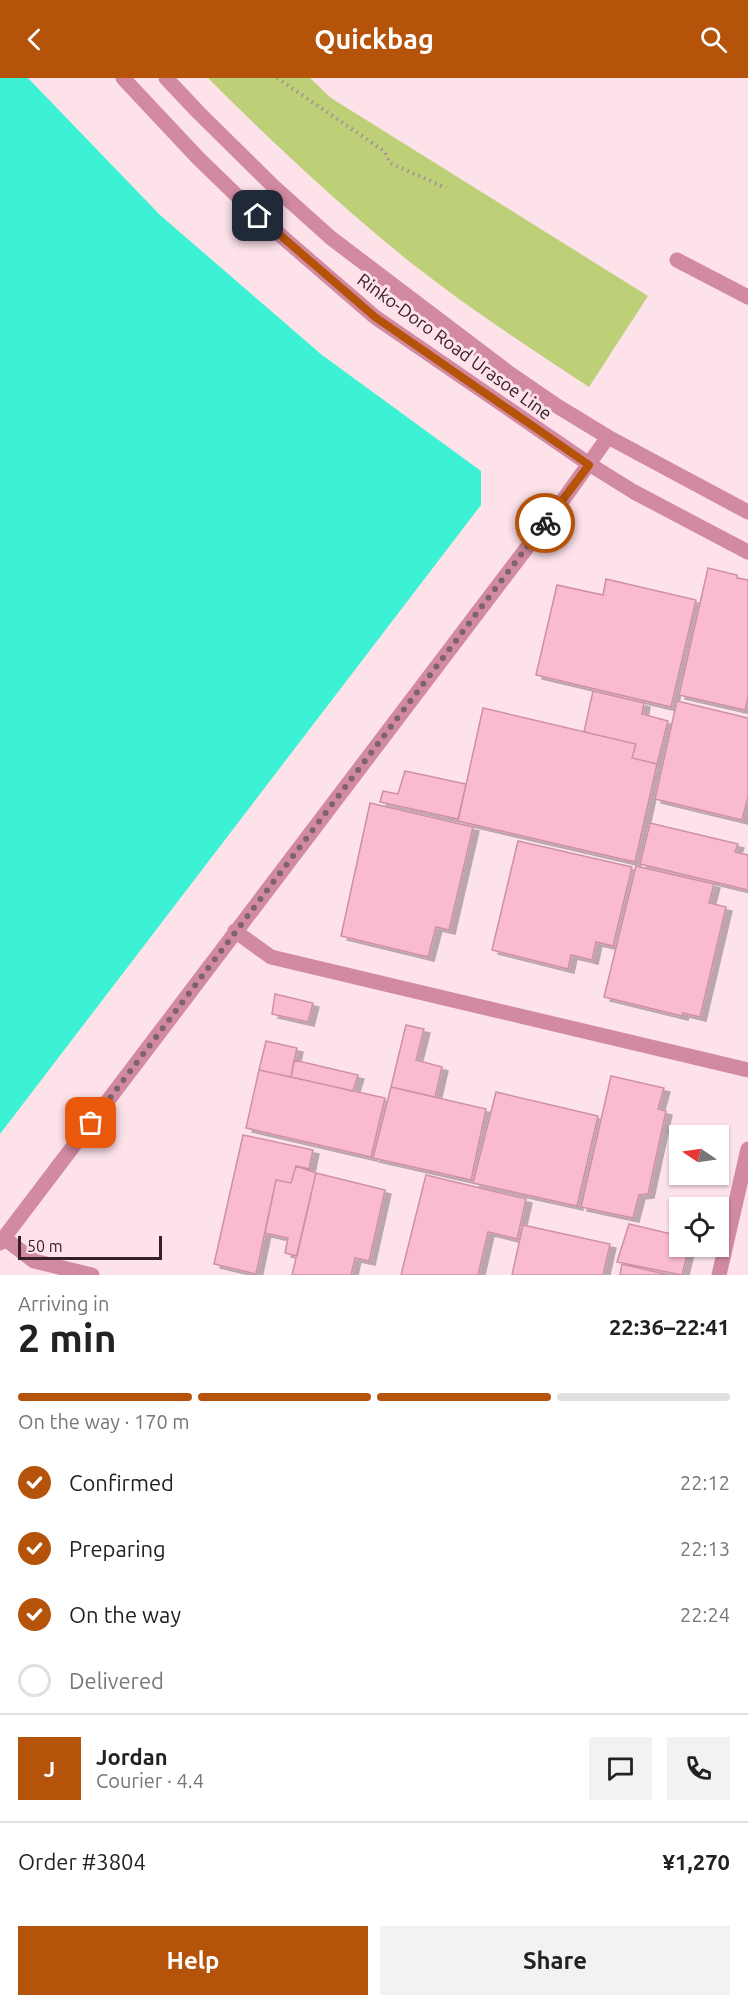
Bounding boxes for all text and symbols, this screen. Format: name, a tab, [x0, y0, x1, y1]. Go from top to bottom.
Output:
icon: back	[18, 23, 51, 56]
icon: search	[697, 23, 730, 56]
text: Quickbag	[314, 24, 434, 54]
pin	[232, 190, 283, 241]
icon: home	[241, 199, 274, 232]
street label: Rinko-Doro Road Urasoe Line	[354, 269, 556, 423]
courier	[515, 493, 575, 553]
icon: bike	[529, 507, 562, 540]
pin	[65, 1097, 116, 1148]
icon: bag	[74, 1106, 107, 1139]
north arrow	[669, 1125, 729, 1185]
map controls	[669, 1125, 729, 1257]
button: locate	[669, 1197, 729, 1257]
scale bar	[18, 1233, 162, 1260]
text: 50 m	[27, 1237, 63, 1255]
text: Arriving in	[18, 1292, 109, 1315]
text: 22:36–22:41	[609, 1314, 730, 1339]
text: 2 min	[18, 1316, 117, 1359]
text: On the way · 170 m	[18, 1410, 190, 1433]
icon: check	[18, 1466, 51, 1499]
text: Confirmed	[69, 1470, 174, 1495]
text: 22:12	[680, 1471, 730, 1494]
icon: check	[18, 1532, 51, 1565]
text: Preparing	[69, 1536, 166, 1561]
text: 22:13	[680, 1537, 730, 1560]
icon: check	[18, 1598, 51, 1631]
text: On the way	[69, 1602, 181, 1627]
text: 22:24	[680, 1603, 730, 1626]
text: Delivered	[69, 1668, 164, 1693]
button: chat	[589, 1737, 652, 1800]
button: phone	[667, 1737, 730, 1800]
text: Jordan	[96, 1744, 168, 1769]
text: J	[44, 1756, 55, 1781]
text: Courier · 4.4	[96, 1769, 204, 1792]
text: Order #3804	[18, 1849, 146, 1874]
text: ¥1,270	[663, 1849, 730, 1874]
button: Help	[18, 1926, 368, 1995]
button: Share	[380, 1926, 730, 1995]

